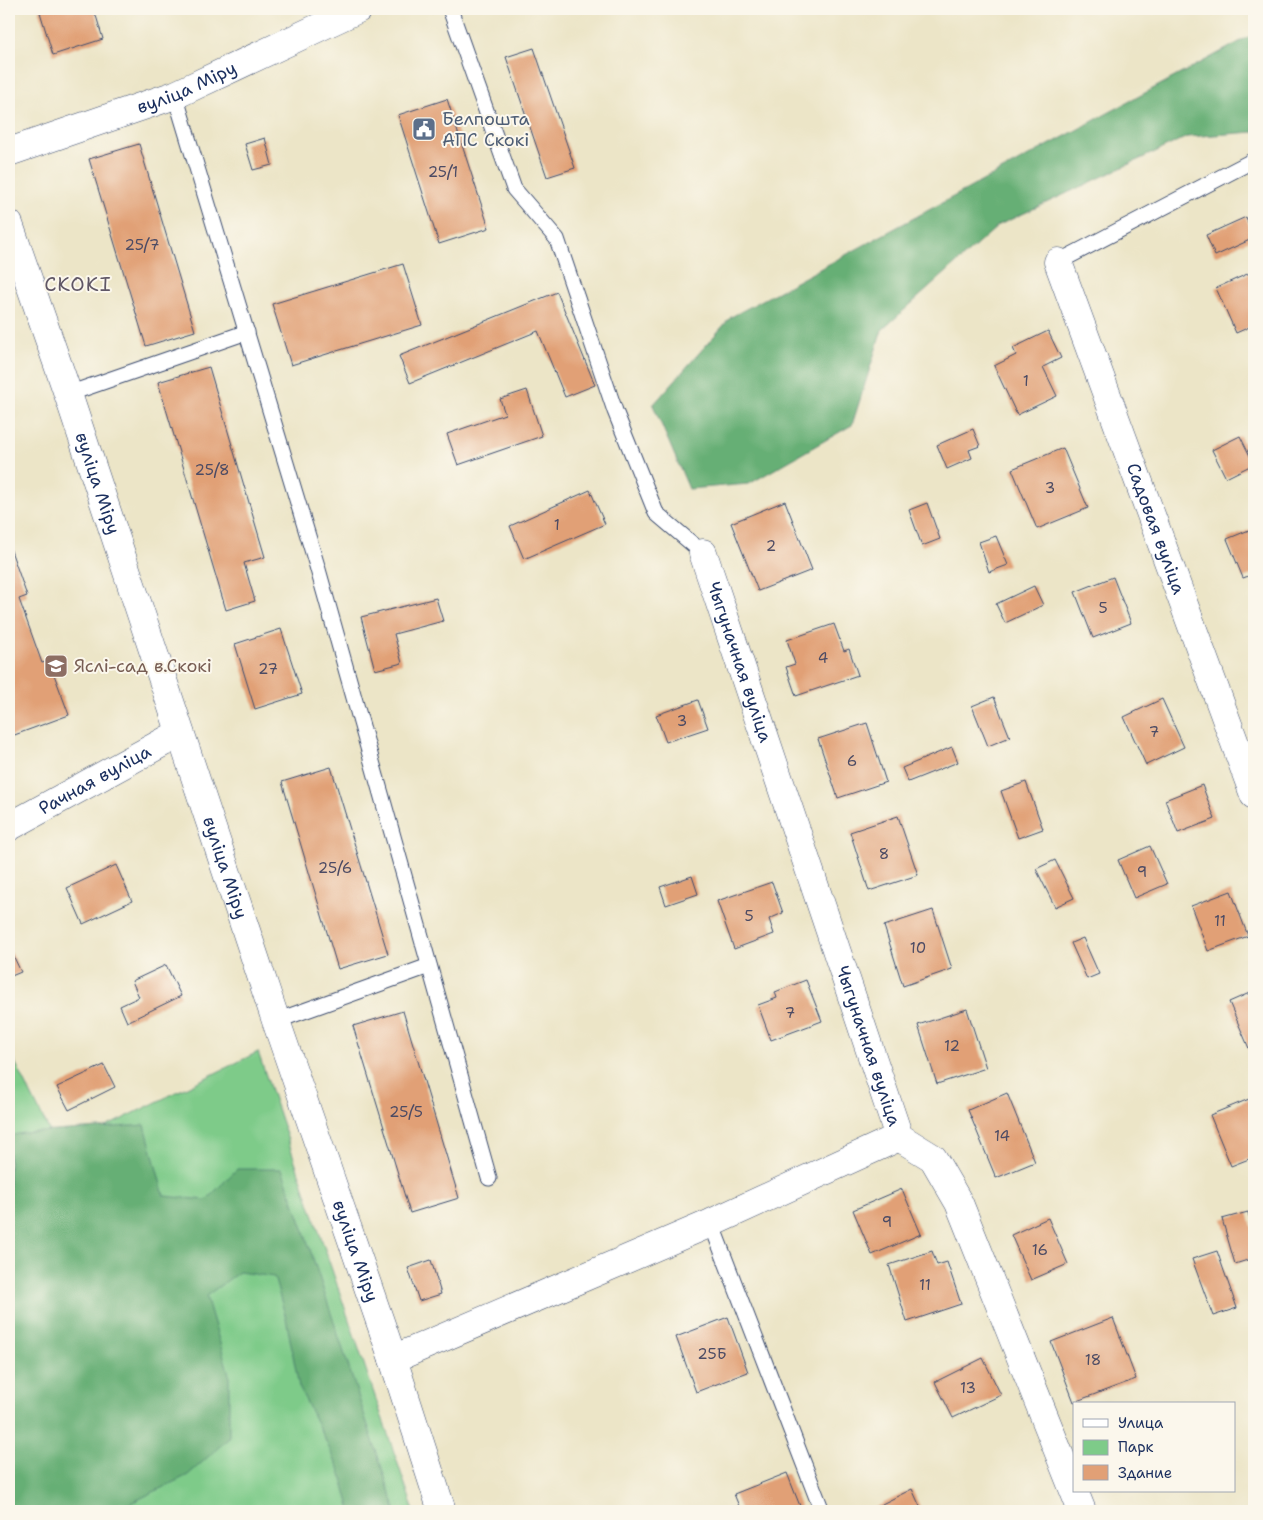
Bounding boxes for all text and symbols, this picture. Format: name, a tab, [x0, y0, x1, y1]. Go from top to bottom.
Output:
street label: вуліца Міру	[134, 56, 240, 119]
place label: Белпошта АПС Скокі	[442, 107, 530, 152]
public building icon: Белпошта АПС Скокі	[411, 116, 437, 142]
house number: 25/1	[428, 162, 458, 182]
house number: 25/7	[124, 235, 160, 255]
district label: СКОКІ	[44, 271, 112, 297]
house number: 1	[1023, 371, 1029, 391]
street label: вуліца Міру	[69, 429, 126, 537]
house number: 25/8	[195, 460, 230, 480]
street label: Садовая вуліца	[1121, 460, 1191, 598]
house number: 3	[1045, 478, 1055, 498]
house number: 1	[554, 515, 560, 535]
house number: 2	[766, 536, 776, 556]
street label: Чыгуначная вуліца	[702, 579, 778, 745]
house number: 5	[1098, 598, 1108, 618]
house number: 4	[818, 648, 828, 668]
school or university icon: Яслі-сад в.Скокі	[43, 653, 69, 679]
place label: Яслі-сад в.Скокі	[74, 654, 212, 678]
house number: 27	[258, 659, 278, 679]
house number: 3	[677, 711, 687, 731]
house number: 7	[1149, 722, 1159, 742]
street label: Рачная вуліца	[34, 739, 155, 820]
house number: 6	[847, 751, 857, 771]
street label: вуліца Міру	[197, 813, 253, 922]
house number: 8	[879, 844, 889, 864]
house number: 25/6	[318, 858, 352, 878]
house number: 9	[1137, 862, 1147, 882]
house number: 5	[744, 906, 754, 926]
house number: 11	[1214, 911, 1226, 931]
house number: 10	[910, 938, 926, 958]
street label: Чыгуначная вуліца	[830, 963, 907, 1129]
house number: 7	[785, 1003, 795, 1023]
house number: 12	[944, 1036, 960, 1056]
house number: 25/5	[389, 1102, 423, 1122]
house number: 14	[994, 1126, 1010, 1146]
street label: вуліца Міру	[327, 1197, 384, 1305]
house number: 9	[882, 1212, 892, 1232]
house number: 16	[1032, 1240, 1048, 1260]
house number: 11	[919, 1275, 931, 1295]
house number: 25Б	[697, 1344, 727, 1364]
house number: 18	[1085, 1350, 1101, 1370]
house number: 13	[960, 1378, 976, 1398]
legend	[1073, 1402, 1236, 1492]
text: Улица	[1118, 1413, 1164, 1433]
text: Парк	[1118, 1437, 1154, 1457]
text: Здание	[1118, 1463, 1172, 1483]

